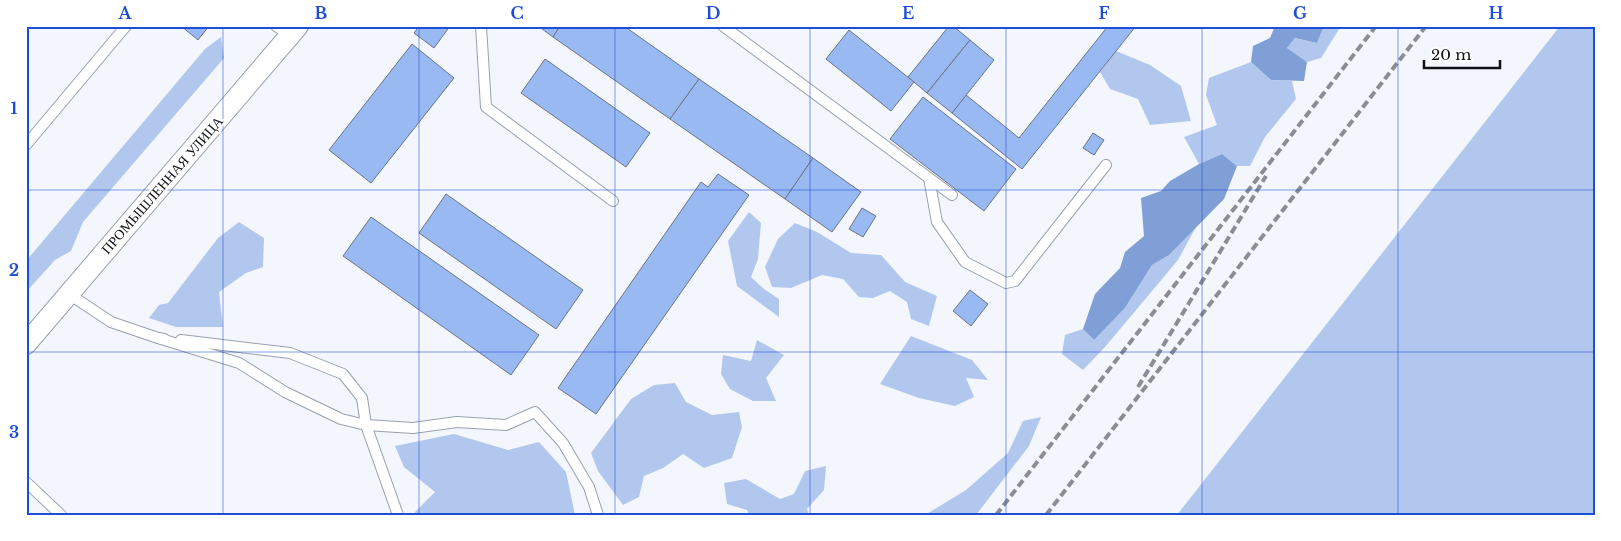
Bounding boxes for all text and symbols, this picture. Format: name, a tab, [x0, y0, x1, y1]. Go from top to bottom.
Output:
text: A	[118, 3, 133, 23]
text: B	[315, 3, 328, 23]
text: C	[510, 3, 524, 23]
text: D	[706, 3, 720, 23]
text: E	[902, 3, 914, 23]
text: F	[1098, 3, 1110, 23]
text: G	[1293, 3, 1307, 23]
text: H	[1488, 3, 1504, 23]
scale bar	[1424, 38, 1500, 70]
text: 20 m	[1431, 45, 1471, 64]
text: 1	[11, 98, 18, 118]
street label: ПРОМЫШЛЕННАЯ УЛИЦА	[97, 112, 227, 258]
text: 2	[9, 260, 19, 280]
text: 3	[9, 422, 19, 442]

